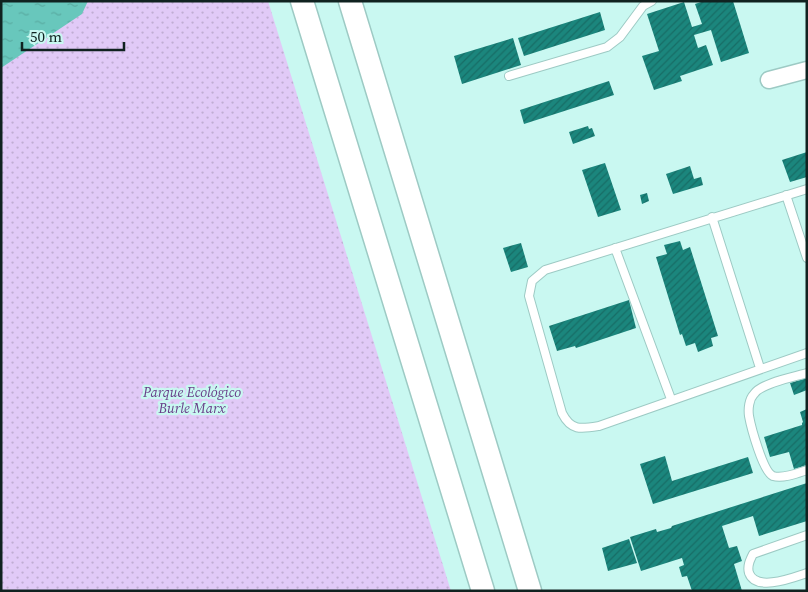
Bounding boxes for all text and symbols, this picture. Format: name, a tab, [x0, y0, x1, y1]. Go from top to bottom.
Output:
scale bar	[22, 20, 125, 52]
text: 50 m	[30, 26, 62, 47]
park label: Parque Ecológico Burle Marx	[142, 382, 241, 418]

